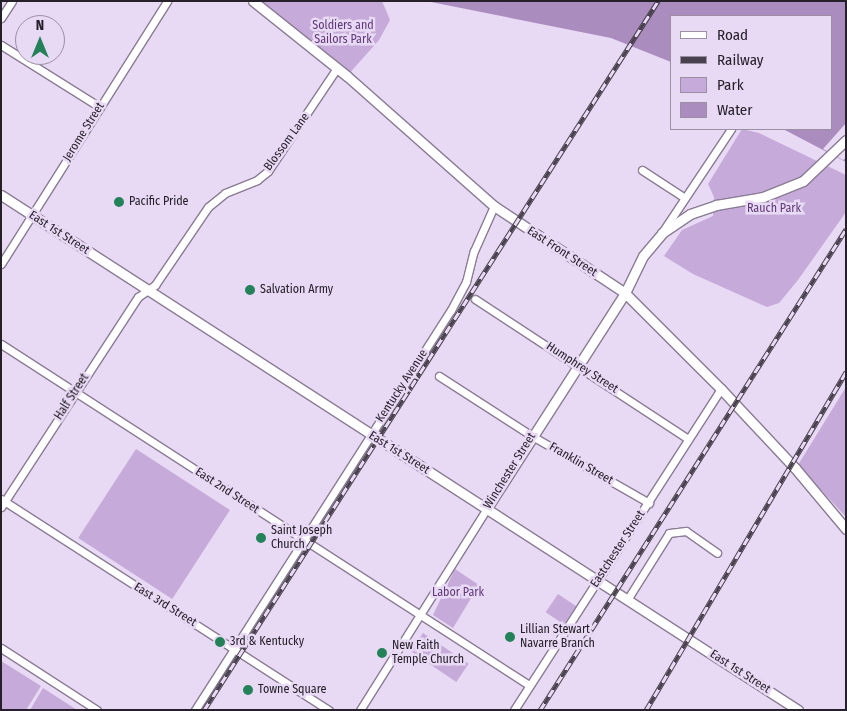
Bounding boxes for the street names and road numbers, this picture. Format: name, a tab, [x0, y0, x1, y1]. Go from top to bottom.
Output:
street label: Jerome Street	[60, 100, 108, 164]
street label: Blossom Lane	[261, 110, 313, 174]
street label: East 1st Street	[26, 208, 92, 258]
street label: East Front Street	[524, 224, 600, 280]
street label: Humphrey Street	[543, 339, 621, 397]
street label: Kentucky Avenue	[373, 347, 431, 425]
street label: Half Street	[52, 371, 92, 423]
street label: East 1st Street	[366, 429, 432, 477]
street label: Winchester Street	[481, 430, 539, 512]
street label: Franklin Street	[547, 440, 615, 488]
street label: East 2nd Street	[192, 465, 262, 517]
street label: Eastchester Street	[588, 508, 648, 590]
street label: East 3rd Street	[131, 580, 199, 630]
street label: East 1st Street	[707, 647, 773, 697]

